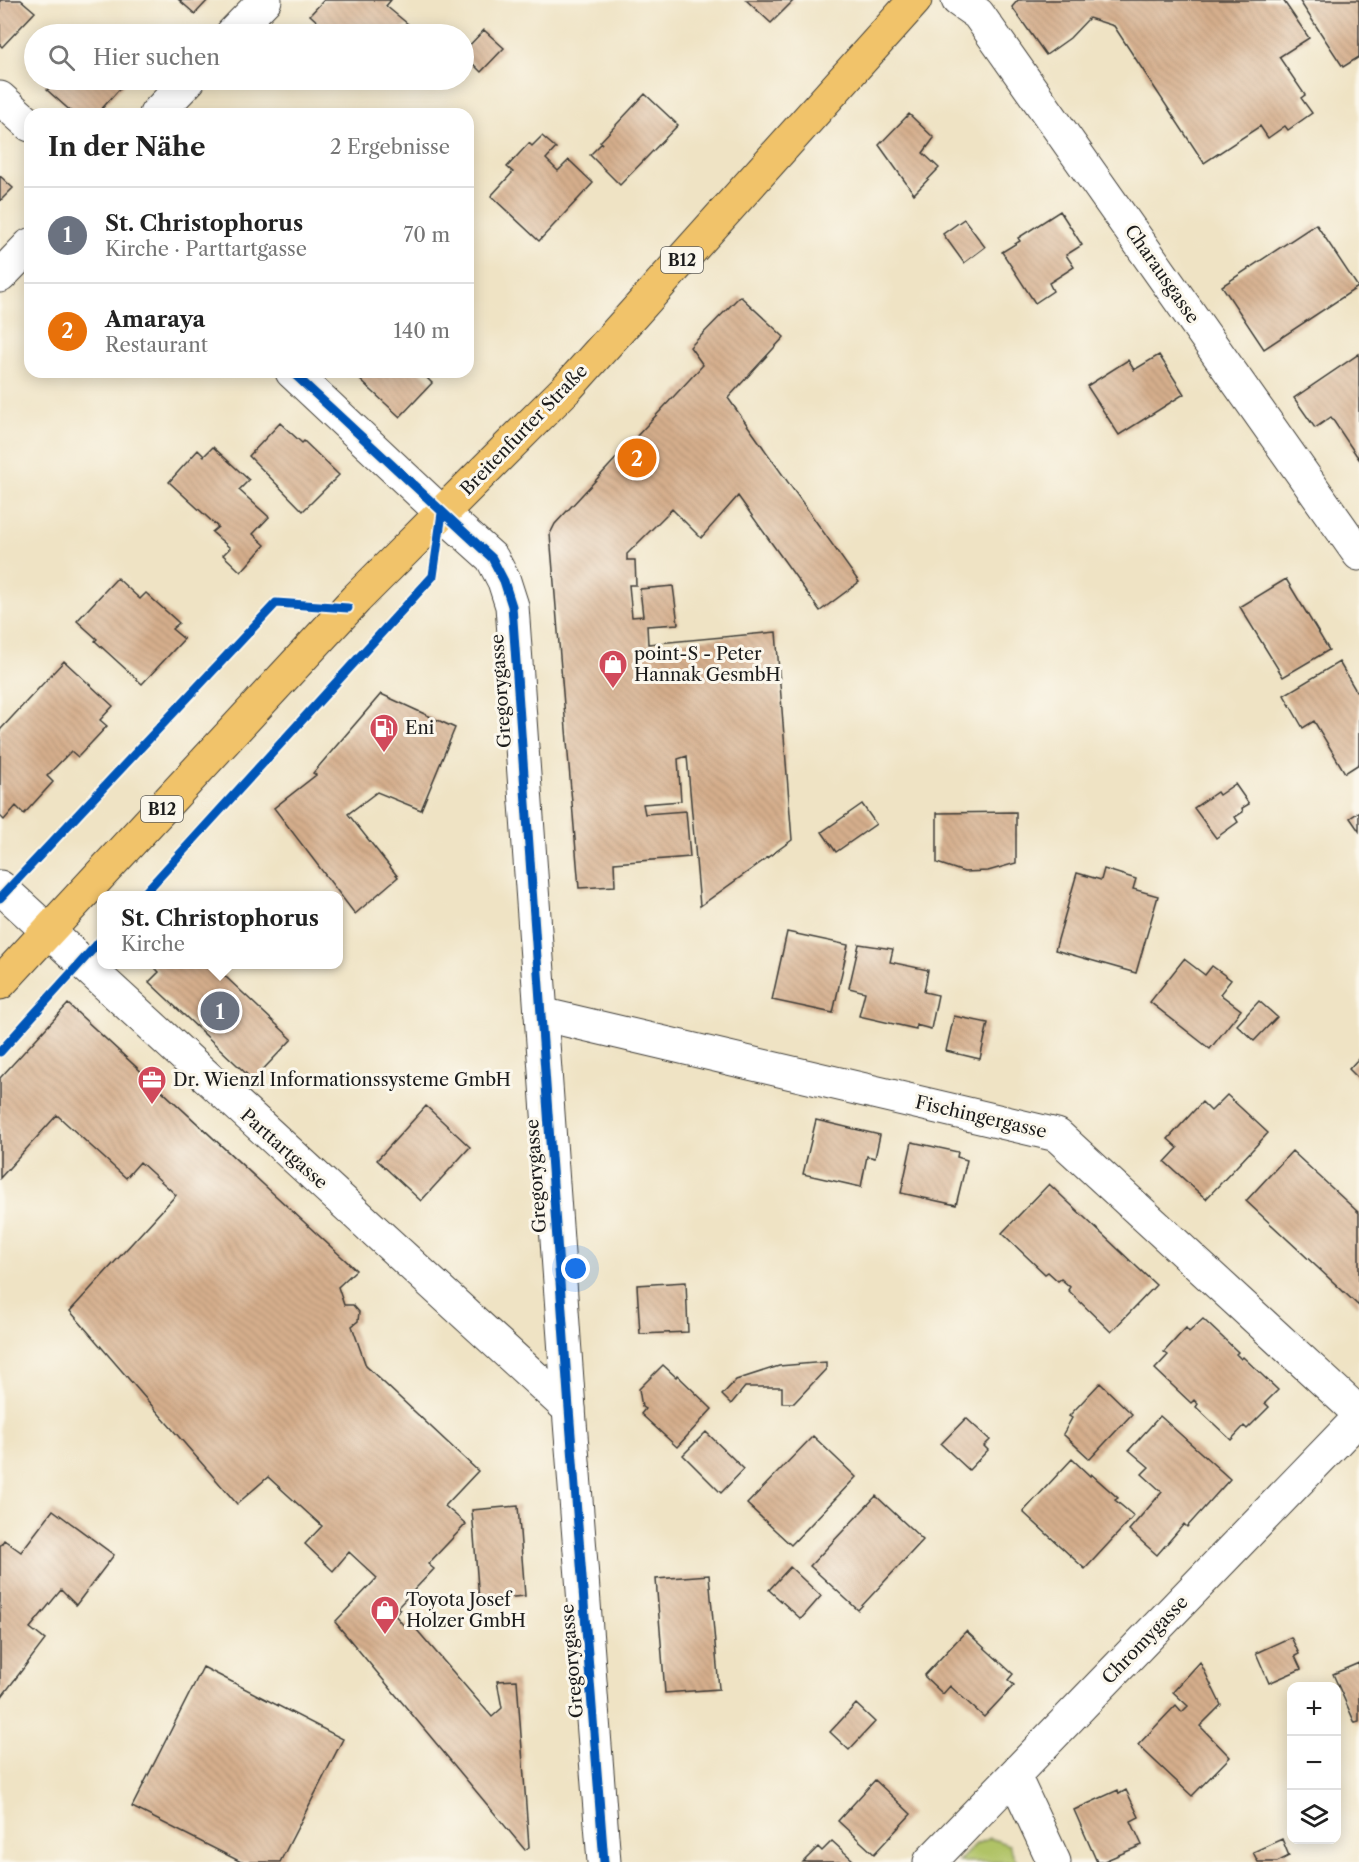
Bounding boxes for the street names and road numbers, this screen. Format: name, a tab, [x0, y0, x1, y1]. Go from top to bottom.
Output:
street label: Charausgasse	[1120, 220, 1204, 328]
road number: B12	[661, 247, 703, 273]
street label: Breitenfurter Straße	[456, 360, 592, 500]
street label: Gregorygasse	[486, 633, 516, 749]
road number: B12	[141, 796, 183, 822]
street label: Fischingergasse	[913, 1091, 1049, 1143]
street label: Parttartgasse	[236, 1104, 332, 1194]
street label: Gregorygasse	[521, 1118, 551, 1234]
street label: Chromygasse	[1097, 1591, 1193, 1689]
street label: Gregorygasse	[556, 1603, 588, 1719]

